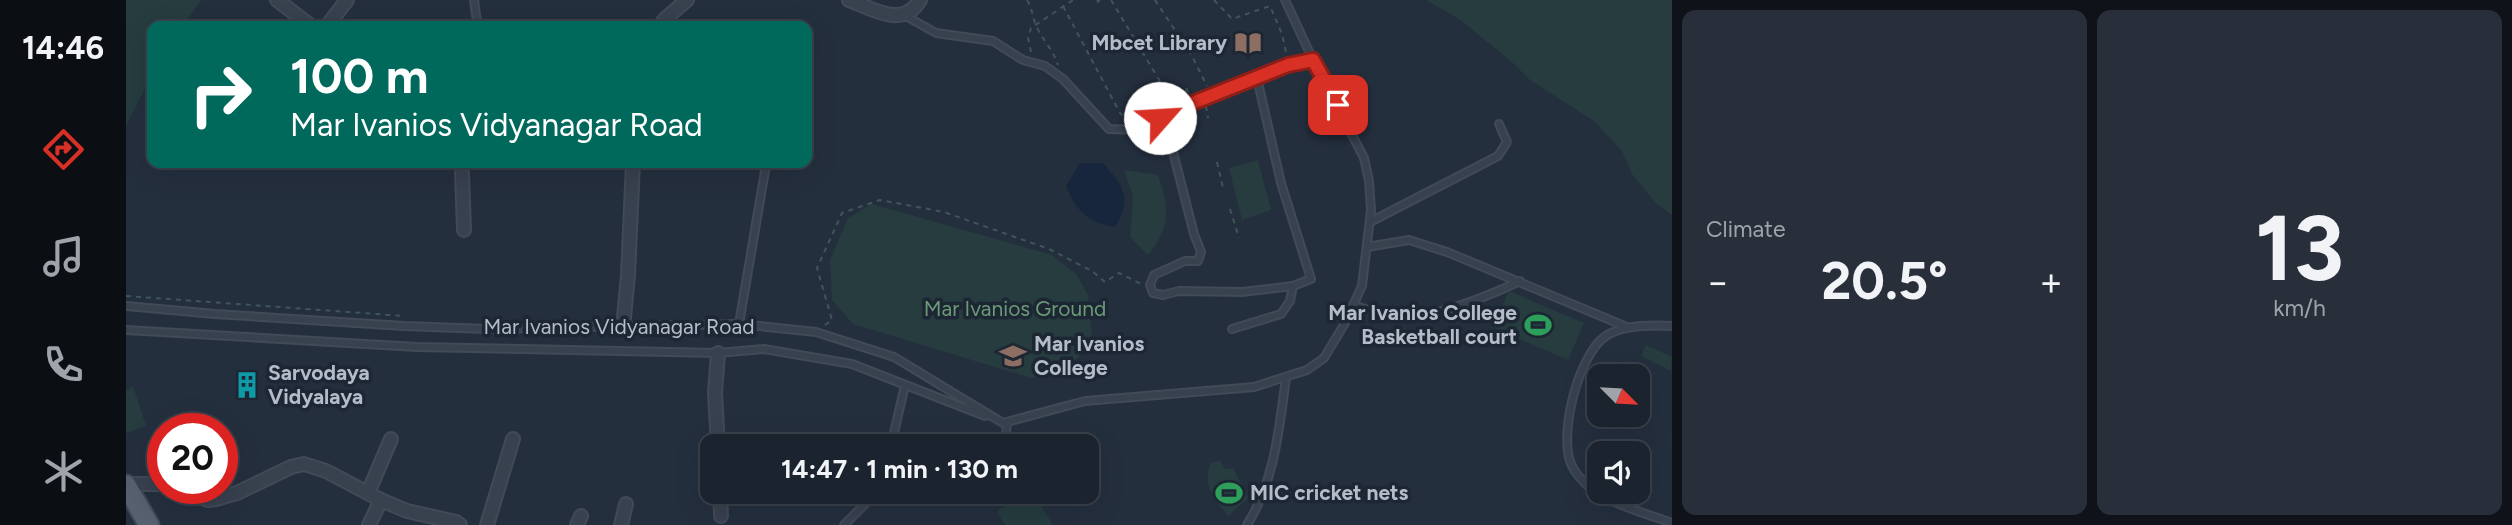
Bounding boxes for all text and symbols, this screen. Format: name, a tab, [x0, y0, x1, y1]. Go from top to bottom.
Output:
library icon: Mbcet Library	[1233, 28, 1263, 58]
text: 14:46	[22, 29, 104, 67]
place label: Mbcet Library	[1091, 30, 1228, 55]
text: 100 m	[290, 46, 429, 105]
icon: right	[175, 49, 266, 140]
pin	[1308, 75, 1368, 135]
position arrow	[1123, 81, 1197, 155]
icon: arrive	[1319, 86, 1357, 124]
text: Mar Ivanios Vidyanagar Road	[290, 106, 703, 144]
icon: directions	[39, 125, 88, 174]
text: 13	[2255, 194, 2344, 303]
text: Climate	[1706, 215, 1785, 243]
icon: music	[39, 232, 88, 281]
text: 20.5°	[1821, 250, 1948, 312]
text: −	[1706, 259, 1730, 305]
text: +	[2039, 259, 2063, 305]
text: km/h	[2273, 294, 2326, 322]
park label: Mar Ivanios Ground	[924, 296, 1106, 321]
place label: Mar Ivanios College Basketball court	[1328, 300, 1517, 349]
sports icon: Mar Ivanios College Basketball court	[1523, 310, 1553, 340]
street label: Mar Ivanios Vidyanagar Road	[484, 314, 754, 339]
place label: Mar Ivanios College	[1034, 331, 1144, 380]
icon: phone	[39, 340, 88, 389]
school or university icon: Mar Ivanios College	[998, 341, 1028, 371]
place label: Sarvodaya Vidyalaya	[268, 360, 370, 409]
north arrow	[1587, 364, 1650, 427]
map controls	[1587, 364, 1650, 504]
building icon: Sarvodaya Vidyalaya	[232, 370, 262, 400]
speed limit sign: 20	[147, 413, 238, 504]
button: sound	[1587, 441, 1650, 504]
icon: climate	[39, 447, 88, 496]
text: 14:47 · 1 min · 130 m	[781, 453, 1018, 485]
sports icon: MIC cricket nets	[1214, 478, 1244, 508]
place label: MIC cricket nets	[1250, 480, 1409, 505]

